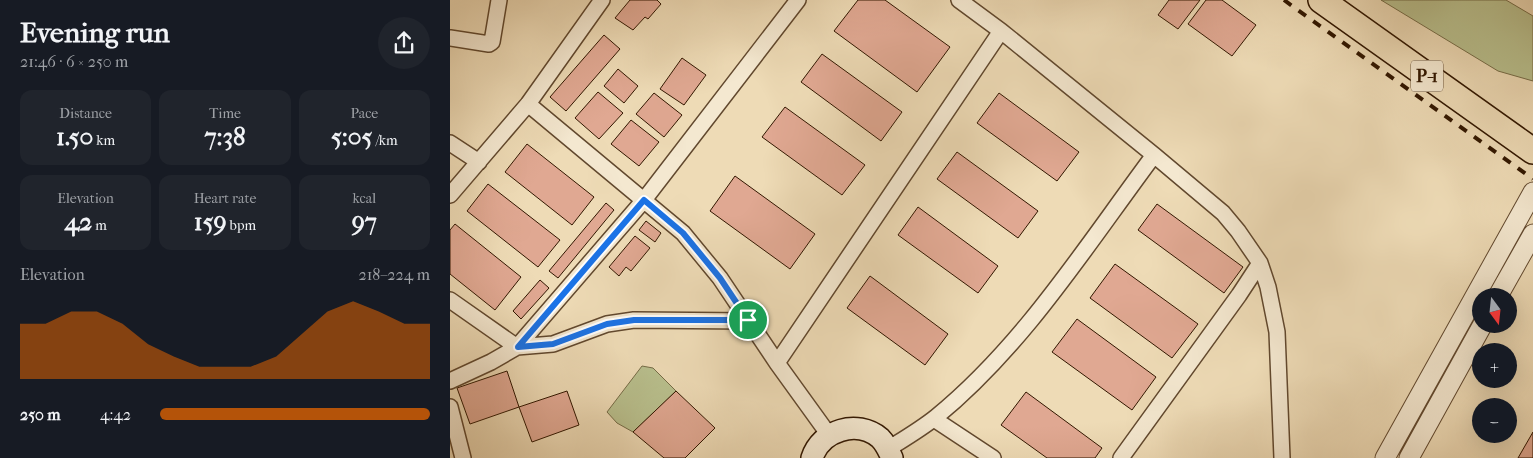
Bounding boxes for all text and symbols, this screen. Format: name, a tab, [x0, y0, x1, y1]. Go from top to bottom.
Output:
text: Evening run	[20, 16, 170, 49]
button: share	[378, 17, 430, 69]
text: 21:46 · 6 × 250 m	[20, 52, 128, 71]
road number: P-1	[1411, 60, 1443, 92]
text: Distance	[59, 105, 112, 122]
text: Time	[209, 105, 241, 122]
text: Pace	[350, 105, 378, 122]
text: 1.50	[56, 122, 93, 151]
text: 7:38	[205, 122, 245, 151]
text: 5:05	[331, 122, 372, 151]
text: km	[93, 132, 115, 149]
text: /km	[372, 132, 398, 149]
text: Elevation	[57, 190, 114, 207]
text: Heart rate	[194, 190, 256, 207]
text: kcal	[353, 190, 376, 207]
text: 42	[65, 207, 92, 236]
text: 159	[194, 207, 227, 236]
text: 97	[352, 207, 377, 236]
text: m	[92, 217, 107, 234]
text: bpm	[227, 217, 256, 234]
text: Elevation	[20, 265, 85, 284]
text: 218–224 m	[358, 265, 430, 284]
north arrow	[1472, 288, 1518, 332]
map controls	[1472, 288, 1517, 443]
pin	[727, 299, 769, 341]
icon: arrive	[734, 306, 762, 334]
button: +	[1472, 343, 1517, 388]
button: −	[1472, 398, 1517, 443]
text: 250 m	[20, 405, 61, 424]
text: 4:42	[100, 405, 131, 424]

